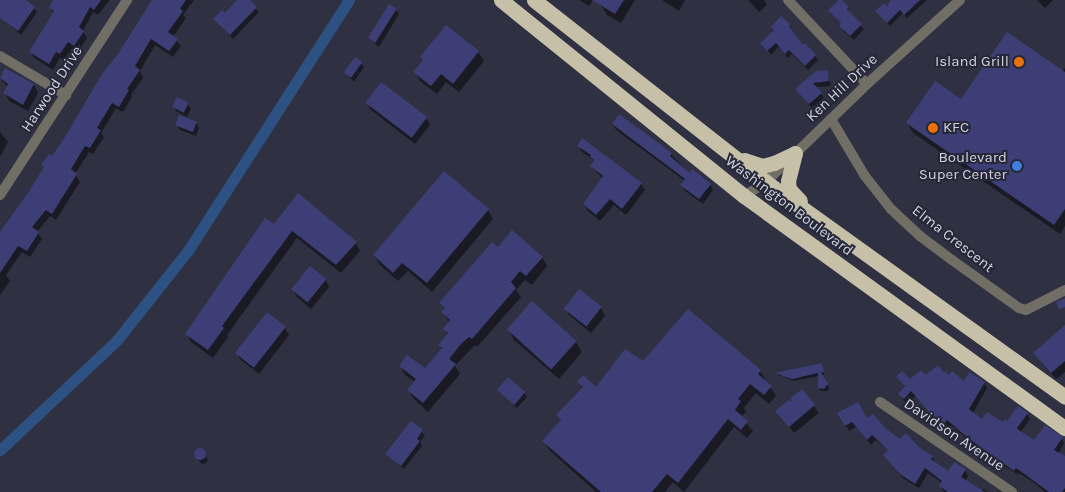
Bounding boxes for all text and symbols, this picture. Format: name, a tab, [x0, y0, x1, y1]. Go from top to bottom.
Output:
street label: Harwood Drive	[18, 43, 86, 135]
street label: Ken Hill Drive	[803, 50, 881, 126]
place label: Island Grill	[935, 53, 1009, 71]
marker: Island Grill	[1013, 56, 1025, 68]
place label: KFC	[943, 119, 969, 137]
marker: KFC	[927, 122, 939, 134]
place label: Boulevard Super Center	[919, 148, 1007, 183]
street label: Washington Boulevard	[722, 152, 856, 260]
marker: Boulevard Super Center	[1011, 160, 1023, 172]
street label: Elma Crescent	[909, 201, 997, 277]
street label: Davidson Avenue	[900, 395, 1008, 475]

